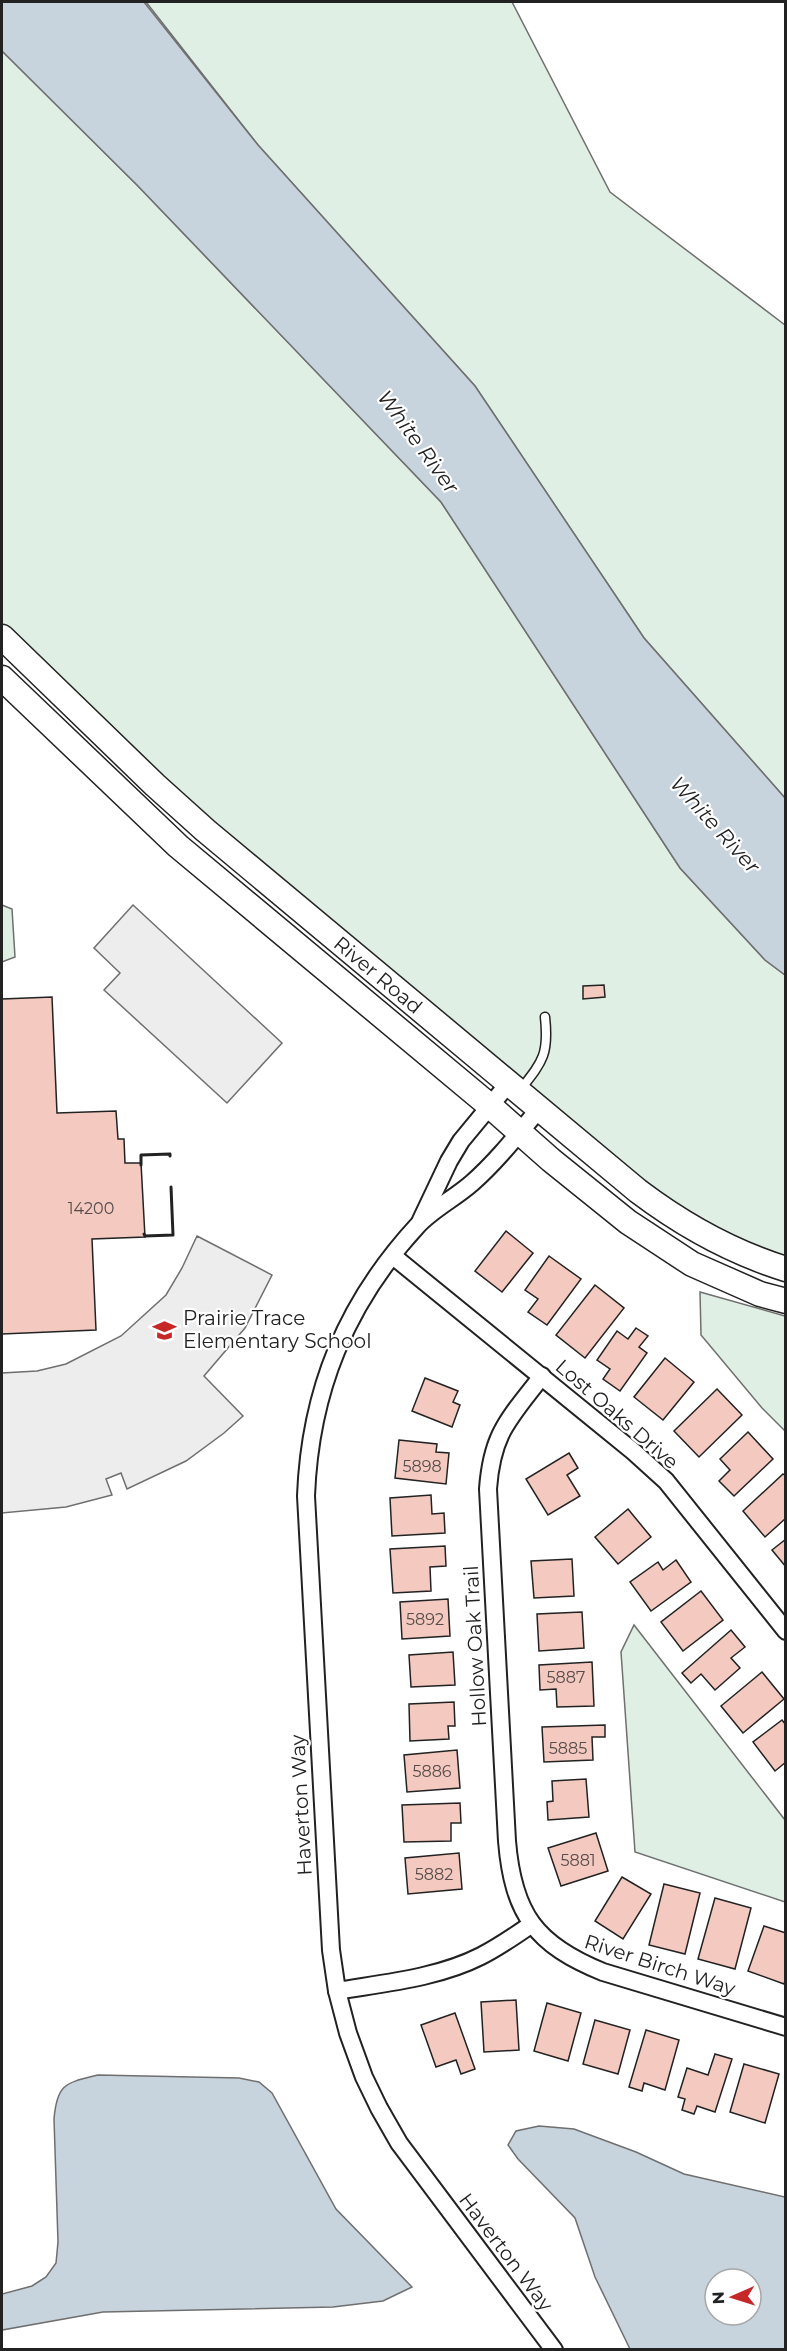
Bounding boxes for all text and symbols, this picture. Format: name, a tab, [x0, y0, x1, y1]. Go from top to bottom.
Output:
water label: White River	[373, 385, 465, 499]
water label: White River	[665, 771, 766, 879]
street label: River Road	[329, 931, 427, 1019]
house number: 14200	[68, 1199, 114, 1218]
place label: Prairie Trace Elementary School	[183, 1306, 372, 1353]
school or university icon: Prairie Trace Elementary School	[152, 1317, 178, 1343]
street label: Lost Oaks Drive	[551, 1354, 683, 1474]
house number: 5898	[402, 1457, 442, 1476]
street label: Hollow Oak Trail	[459, 1565, 491, 1727]
house number: 5892	[406, 1610, 444, 1629]
house number: 5887	[547, 1668, 585, 1687]
street label: Haverton Way	[285, 1734, 317, 1876]
house number: 5885	[549, 1739, 587, 1758]
house number: 5886	[412, 1762, 452, 1781]
house number: 5881	[560, 1851, 596, 1870]
house number: 5882	[415, 1865, 453, 1884]
street label: River Birch Way	[582, 1929, 739, 2001]
street label: Haverton Way	[454, 2188, 558, 2316]
north arrow	[703, 2267, 763, 2327]
text: N	[709, 2291, 728, 2305]

